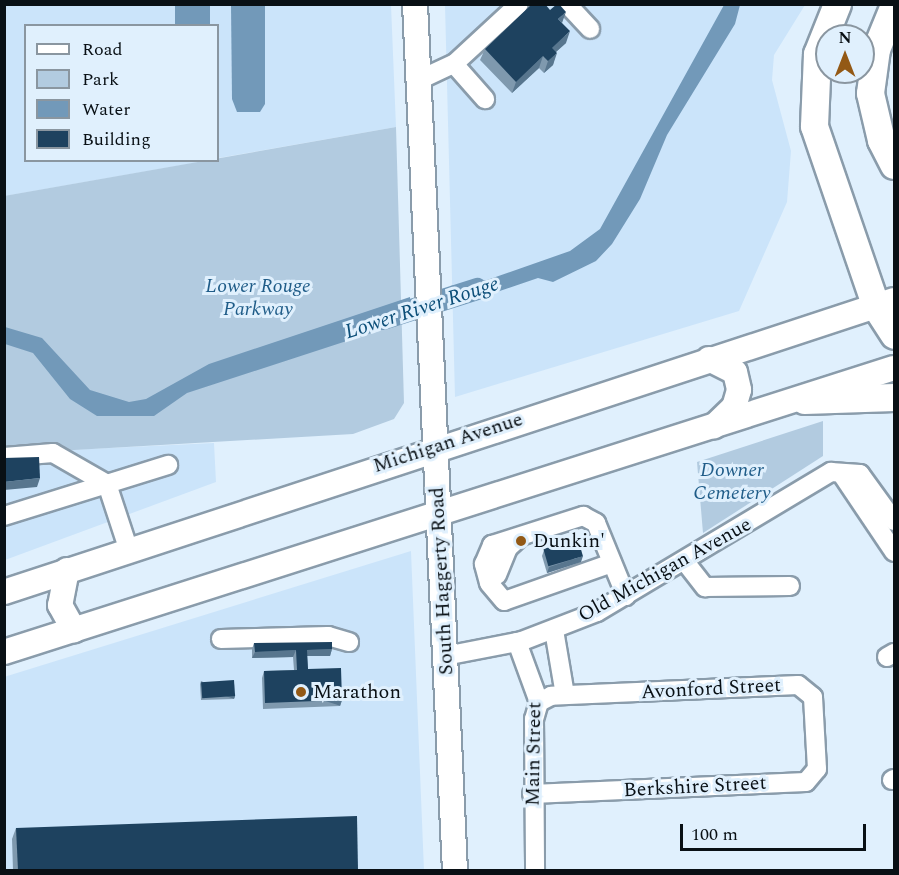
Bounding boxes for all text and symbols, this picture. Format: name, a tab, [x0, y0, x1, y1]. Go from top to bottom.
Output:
legend	[24, 24, 219, 162]
north arrow	[815, 24, 875, 84]
text: N	[838, 26, 852, 50]
text: Road	[82, 36, 123, 63]
text: Park	[82, 66, 119, 93]
text: Water	[82, 96, 130, 123]
text: Building	[82, 126, 151, 153]
water label: Lower River Rouge	[342, 271, 502, 345]
park label: Lower Rouge Parkway	[205, 274, 311, 321]
street label: Michigan Avenue	[370, 407, 526, 479]
park label: Downer Cemetery	[693, 458, 771, 505]
street label: South Haggerty Road	[425, 486, 459, 676]
street label: Old Michigan Avenue	[574, 512, 756, 628]
place label: Dunkin'	[533, 529, 605, 553]
marker: Dunkin'	[514, 534, 528, 548]
street label: Avonford Street	[640, 673, 782, 705]
place label: Marathon	[313, 680, 401, 704]
marker: Marathon	[294, 685, 308, 699]
street label: Main Street	[521, 702, 547, 806]
street label: Berkshire Street	[623, 771, 767, 803]
scale bar	[683, 812, 869, 850]
text: 100 m	[691, 821, 738, 848]

